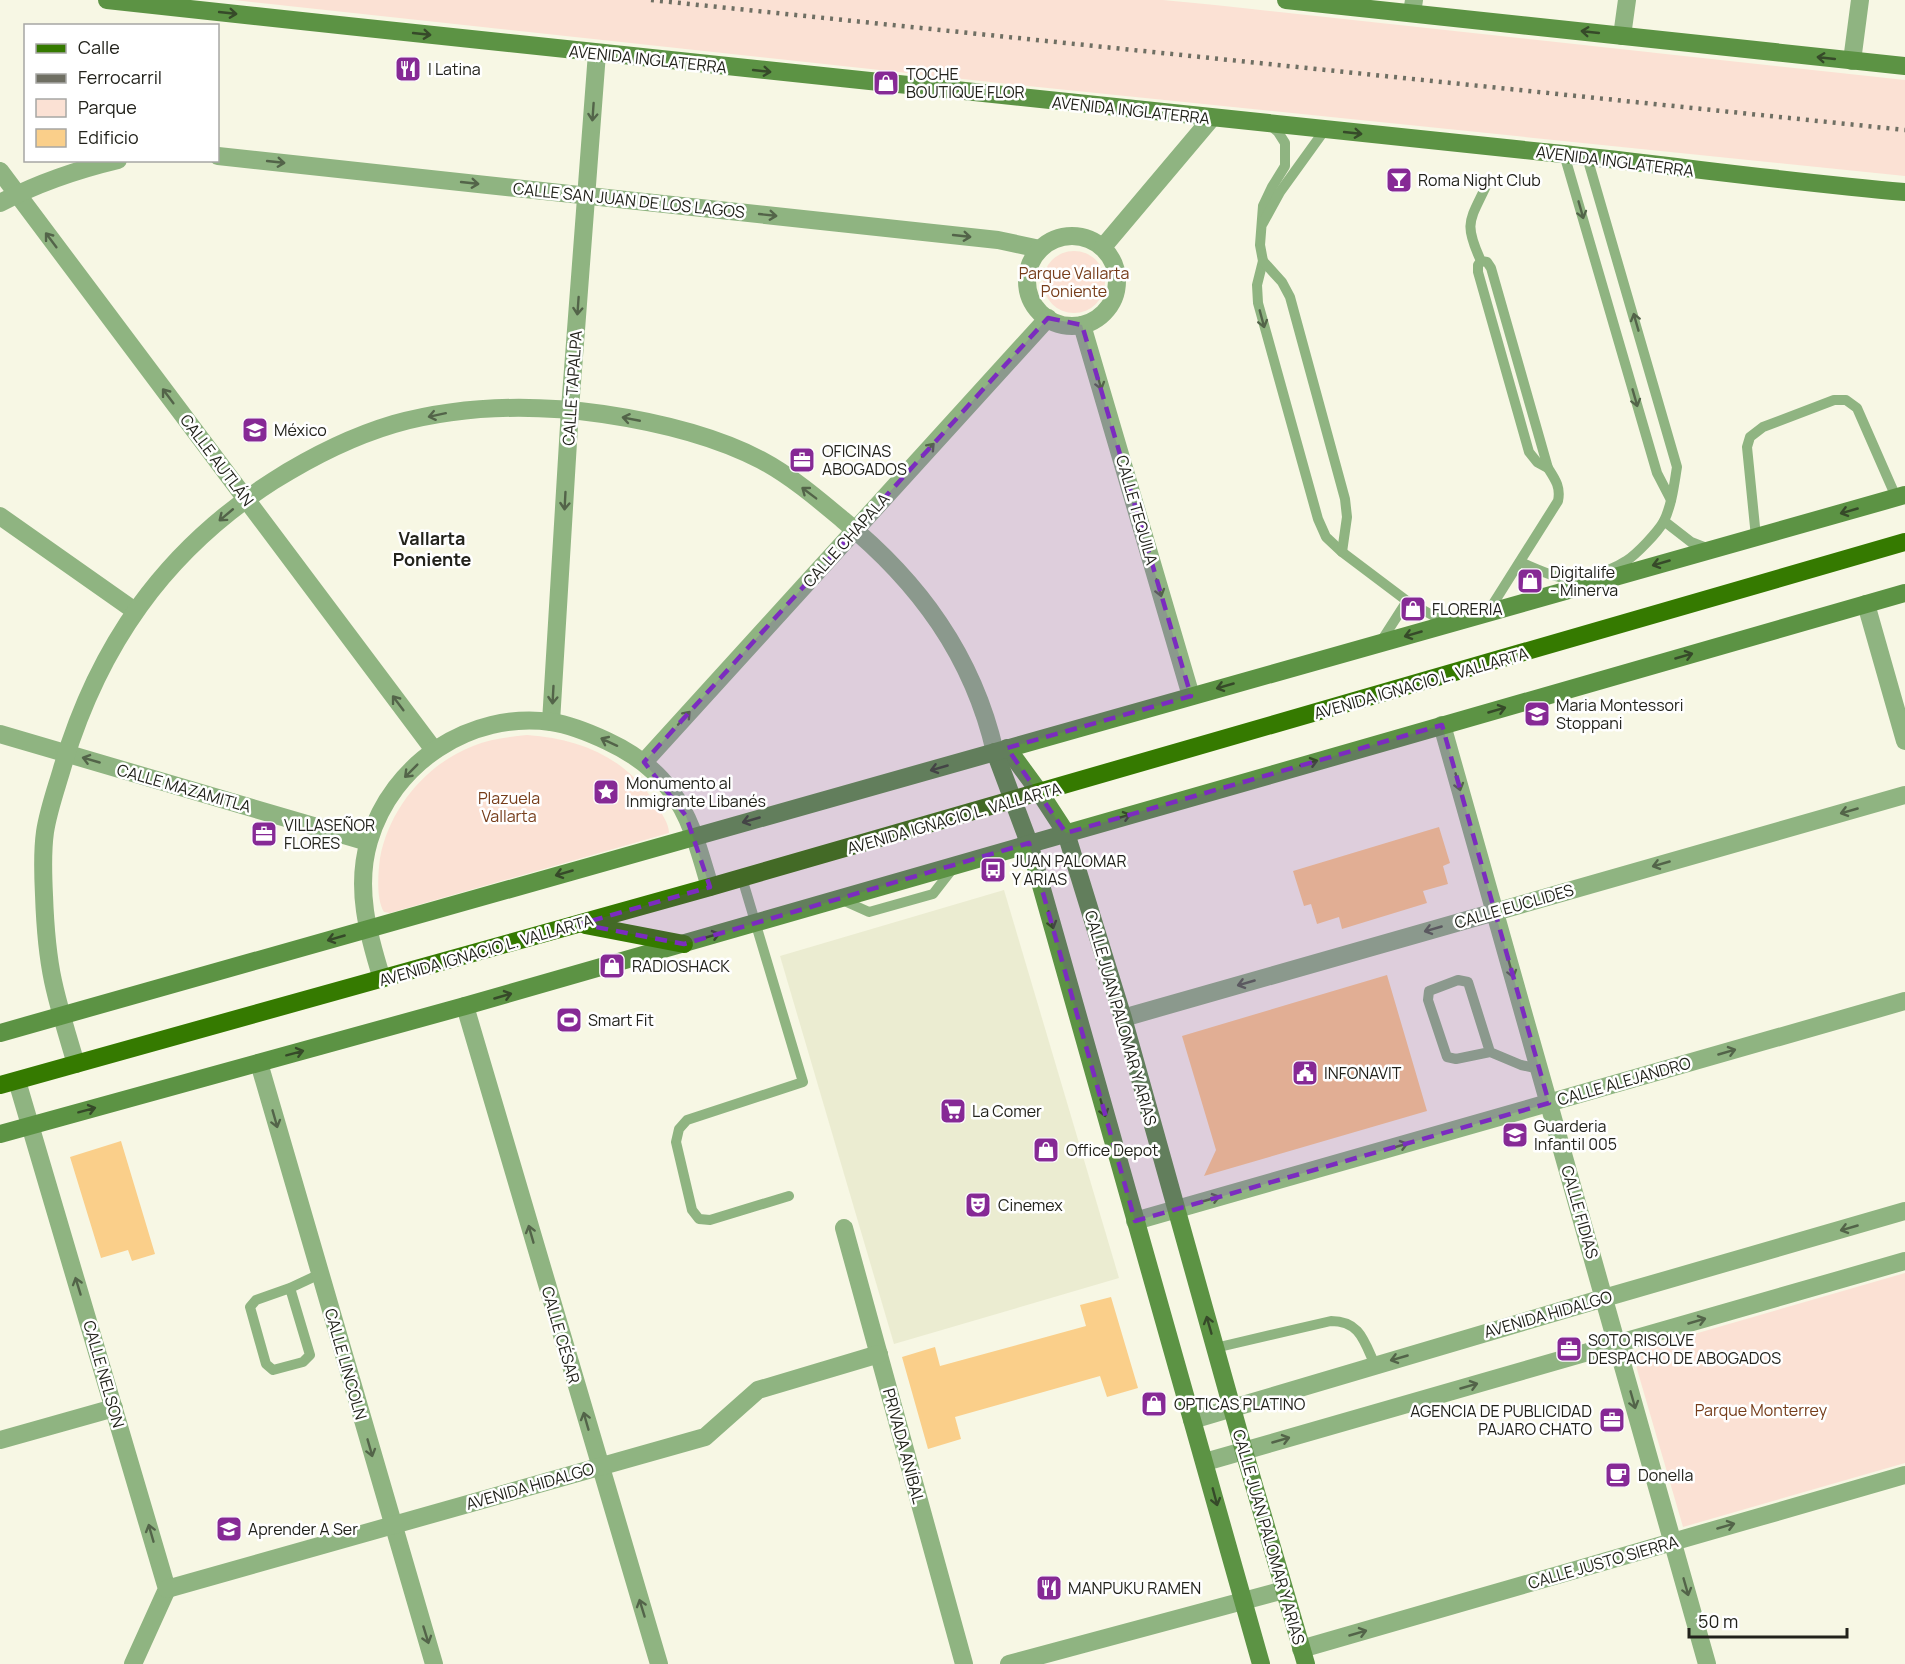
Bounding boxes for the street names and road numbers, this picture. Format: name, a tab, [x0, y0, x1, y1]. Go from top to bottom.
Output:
street label: AVENIDA INGLATERRA	[568, 40, 728, 78]
street label: AVENIDA INGLATERRA	[1051, 91, 1211, 129]
street label: AVENIDA INGLATERRA	[1535, 140, 1695, 182]
street label: CALLE SAN JUAN DE LOS LAGOS	[512, 177, 746, 223]
street label: CALLE TAPALPA	[557, 330, 587, 446]
street label: CALLE AUTLÁN	[175, 410, 259, 510]
street label: CALLE TEQUILA	[1111, 453, 1163, 567]
street label: CALLE CHAPALA	[798, 488, 894, 592]
street label: AVENIDA IGNACIO L. VALLARTA	[1311, 642, 1531, 724]
street label: CALLE MAZAMITLA	[114, 758, 254, 818]
street label: AVENIDA IGNACIO L. VALLARTA	[844, 777, 1064, 859]
street label: CALLE EUCLIDES	[1452, 878, 1576, 934]
street label: CALLE JUAN PALOMAR Y ARIAS	[1080, 908, 1162, 1128]
street label: AVENIDA IGNACIO L. VALLARTA	[376, 909, 596, 991]
street label: CALLE ALEJANDRO	[1555, 1051, 1694, 1111]
street label: CALLE FIDIAS	[1556, 1163, 1604, 1261]
street label: CALLE CÉSAR	[537, 1284, 585, 1386]
street label: AVENIDA HIDALGO	[1481, 1285, 1615, 1343]
street label: CALLE LINCOLN	[320, 1306, 372, 1422]
street label: CALLE NELSON	[78, 1318, 130, 1430]
street label: PRIVADA ANÍBAL	[878, 1386, 930, 1506]
street label: CALLE JUAN PALOMAR Y ARIAS	[1228, 1427, 1310, 1647]
street label: AVENIDA HIDALGO	[463, 1457, 597, 1515]
street label: CALLE JUSTO SIERRA	[1525, 1530, 1681, 1594]

